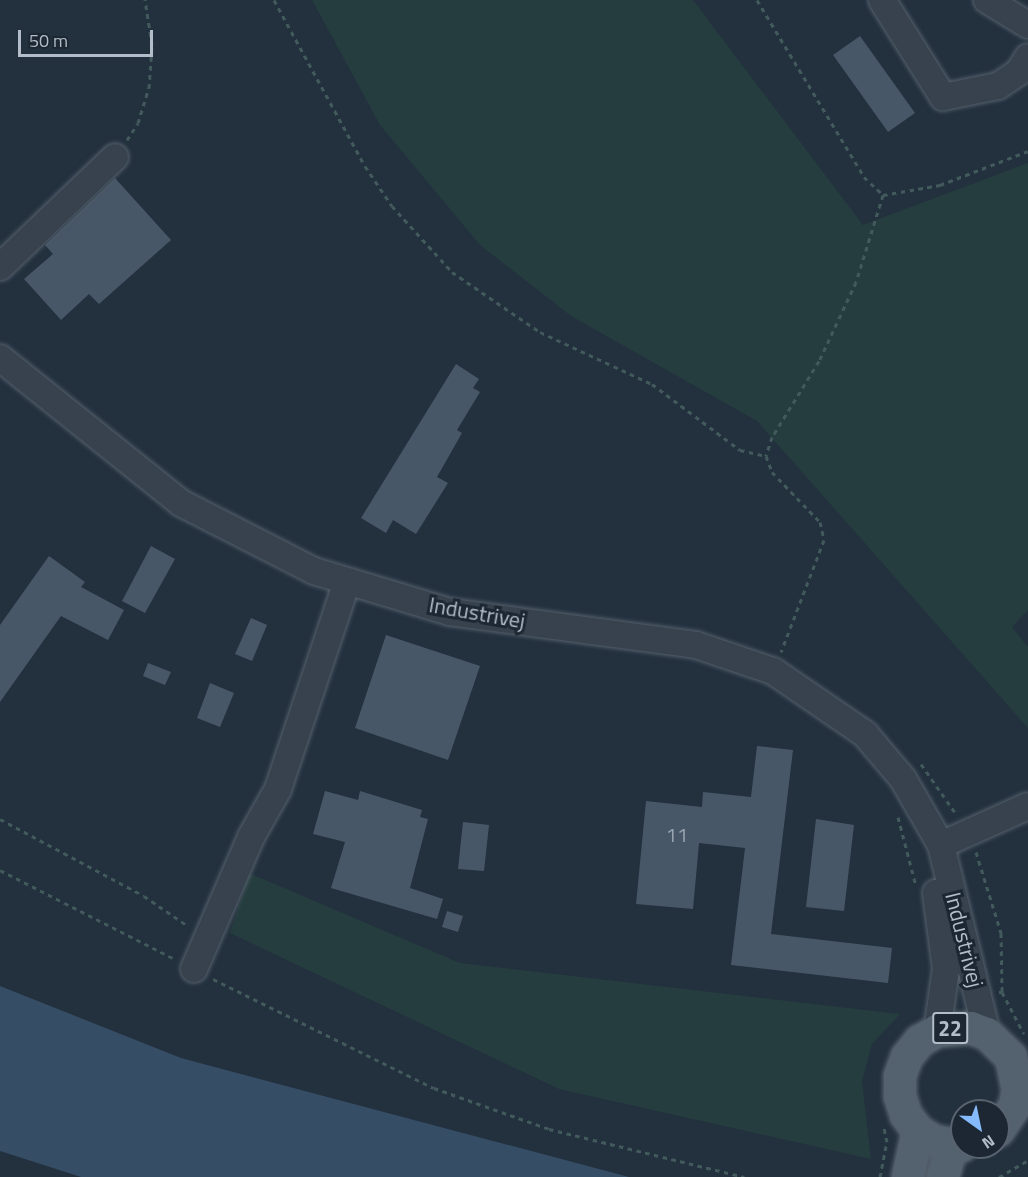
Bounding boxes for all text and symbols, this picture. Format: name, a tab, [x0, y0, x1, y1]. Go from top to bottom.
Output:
scale bar	[21, 18, 156, 56]
text: 50 m	[29, 27, 68, 54]
street label: Industrivej	[427, 592, 527, 634]
house number: 11	[666, 822, 688, 846]
street label: Industrivej	[939, 890, 989, 990]
road number: 22	[932, 1010, 968, 1046]
north arrow	[950, 1099, 1010, 1159]
text: N	[978, 1129, 1000, 1156]

